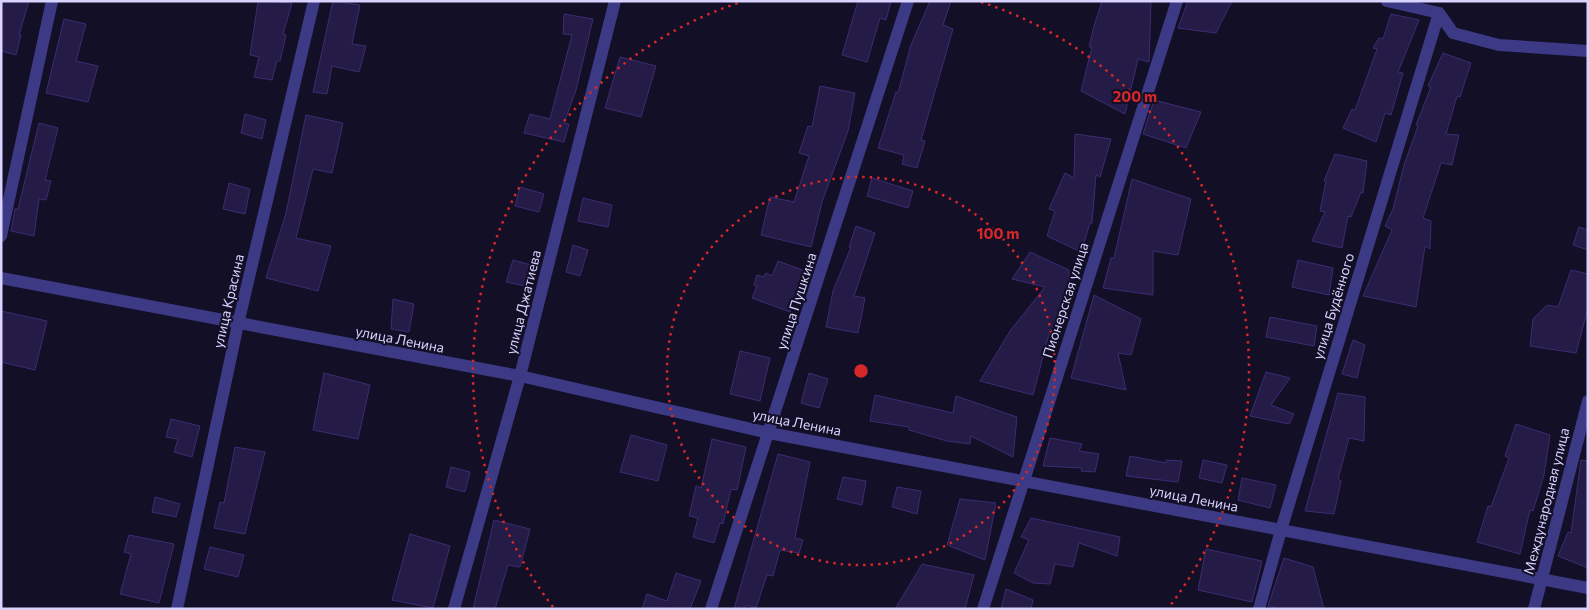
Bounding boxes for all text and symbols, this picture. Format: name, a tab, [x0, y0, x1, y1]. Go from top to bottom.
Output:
text: 200 m	[1113, 87, 1157, 105]
text: 100 m	[977, 224, 1019, 242]
street label: Пионерская улица	[1038, 240, 1092, 360]
street label: улица Джатиева	[502, 248, 544, 356]
street label: улица Пушкина	[772, 250, 820, 352]
street label: улица Будённого	[1309, 251, 1357, 361]
street label: улица Красина	[209, 252, 247, 350]
street label: улица Ленина	[354, 322, 446, 356]
centre of rings	[852, 362, 870, 380]
street label: улица Ленина	[751, 405, 843, 439]
street label: Международная улица	[1520, 426, 1572, 576]
street label: улица Ленина	[1148, 481, 1240, 515]

